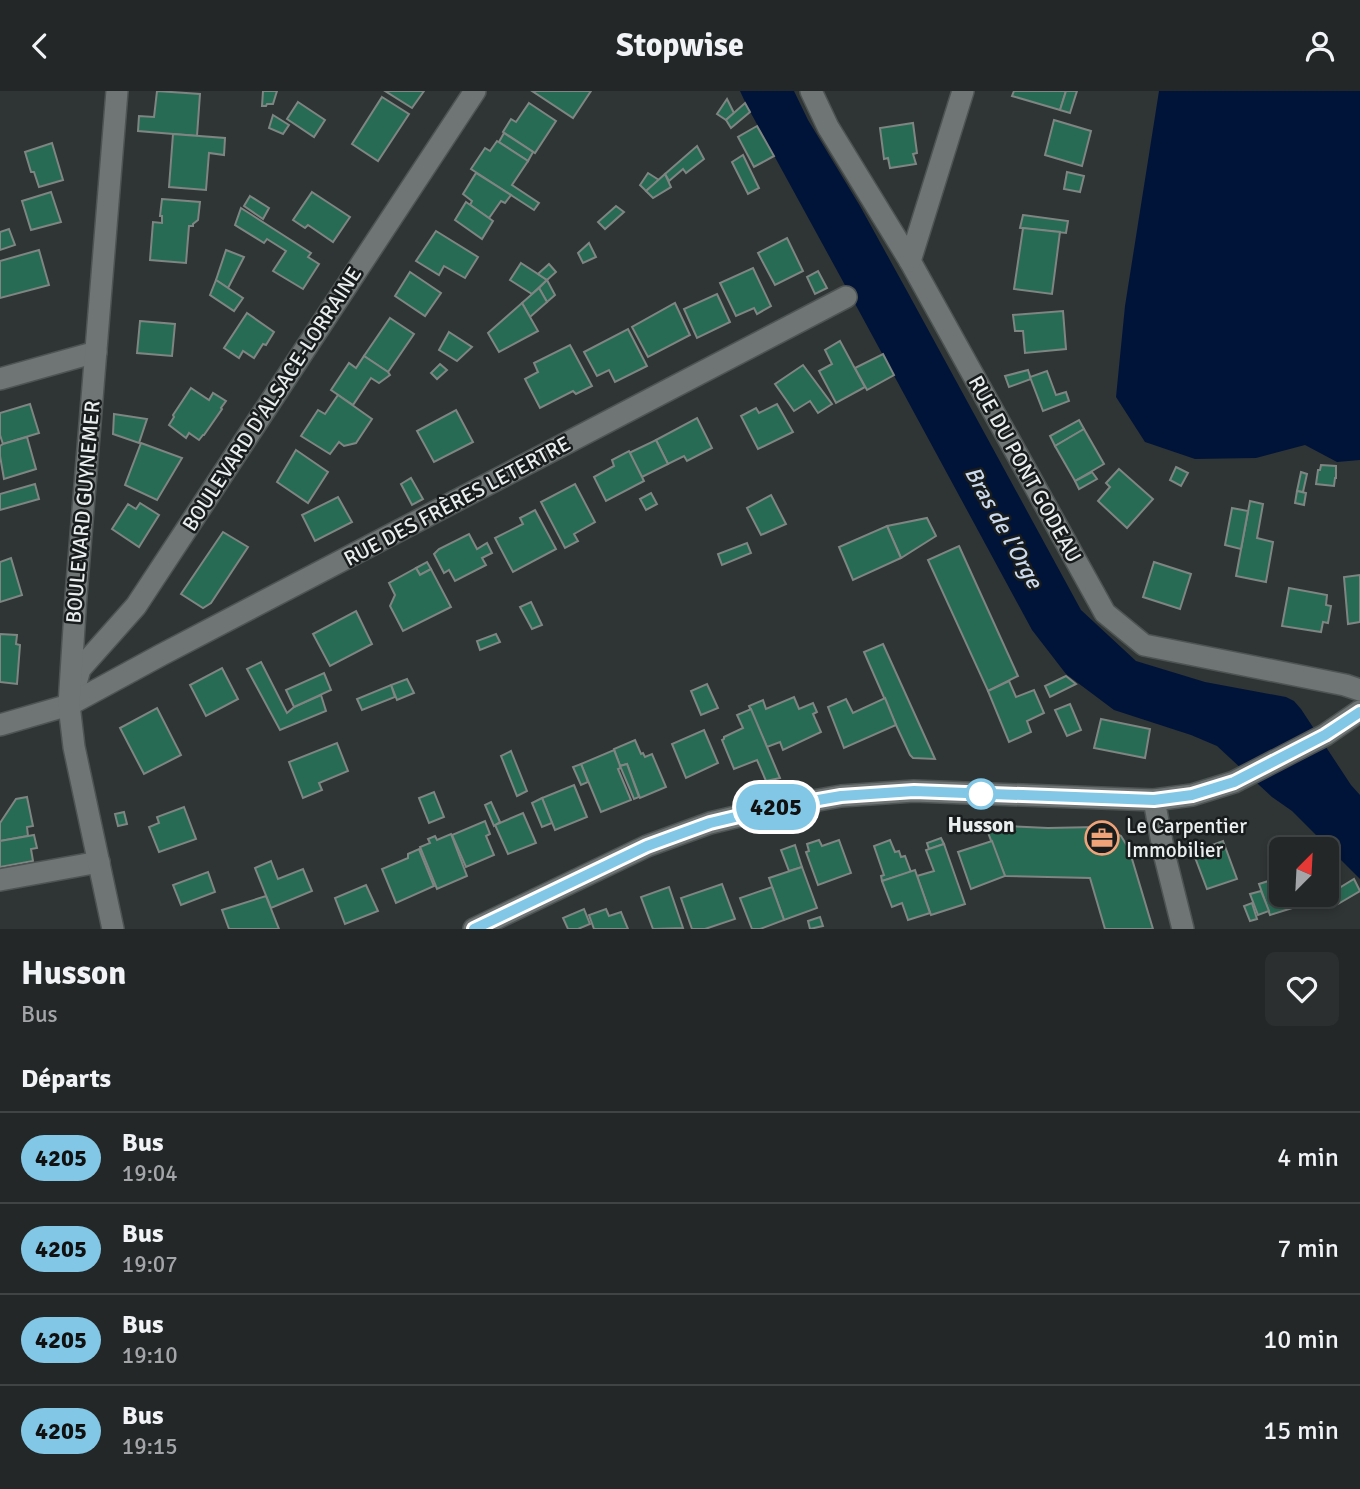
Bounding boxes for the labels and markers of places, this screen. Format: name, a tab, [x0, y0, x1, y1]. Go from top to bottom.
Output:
marker: Husson	[966, 779, 996, 809]
place label: Husson	[947, 812, 1015, 838]
place label: Le Carpentier Immobilier	[1126, 813, 1247, 863]
office icon: Le Carpentier Immobilier	[1083, 819, 1121, 857]

